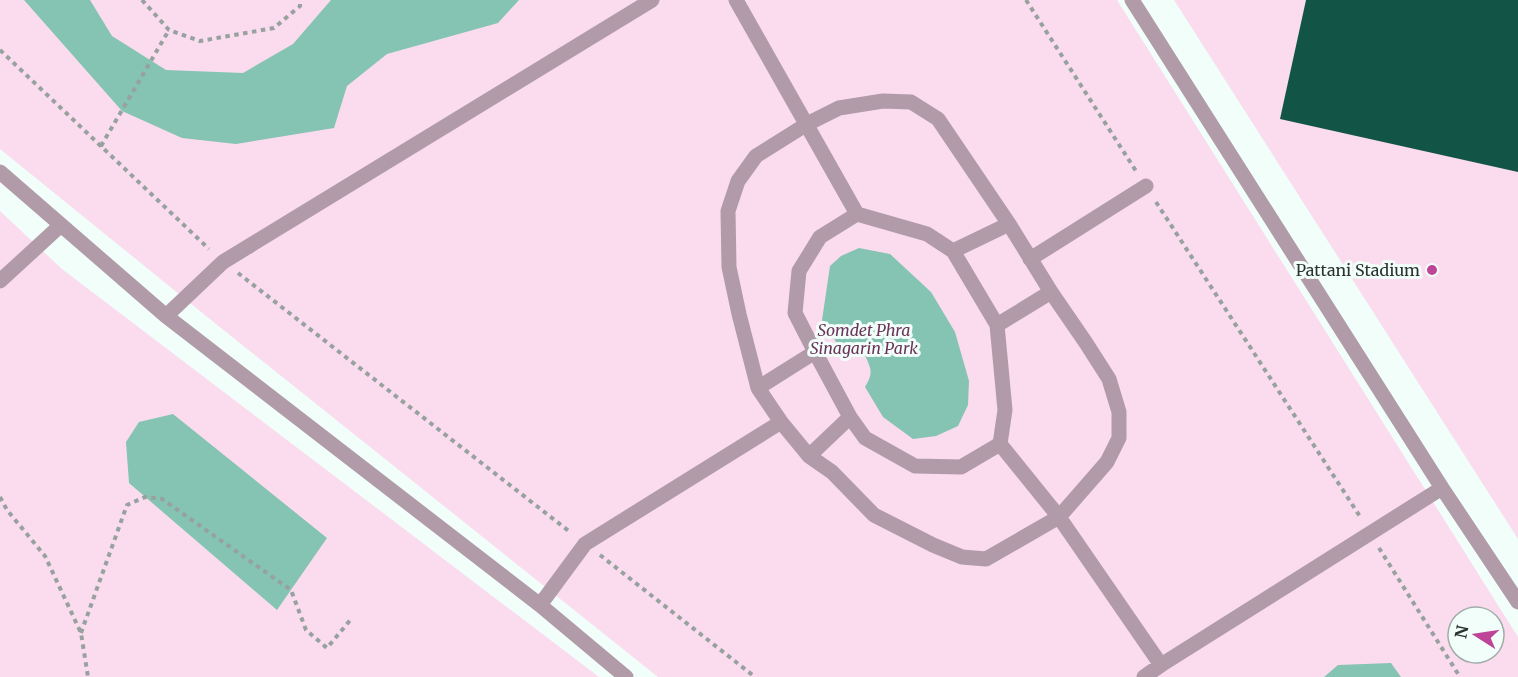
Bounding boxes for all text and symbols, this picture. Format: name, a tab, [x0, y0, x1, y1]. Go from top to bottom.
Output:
place label: Pattani Stadium	[1296, 260, 1420, 280]
marker: Pattani Stadium	[1425, 263, 1439, 277]
park label: Somdet Phra Sinagarin Park	[810, 320, 918, 358]
north arrow	[1446, 605, 1506, 665]
text: N	[1450, 623, 1472, 640]

